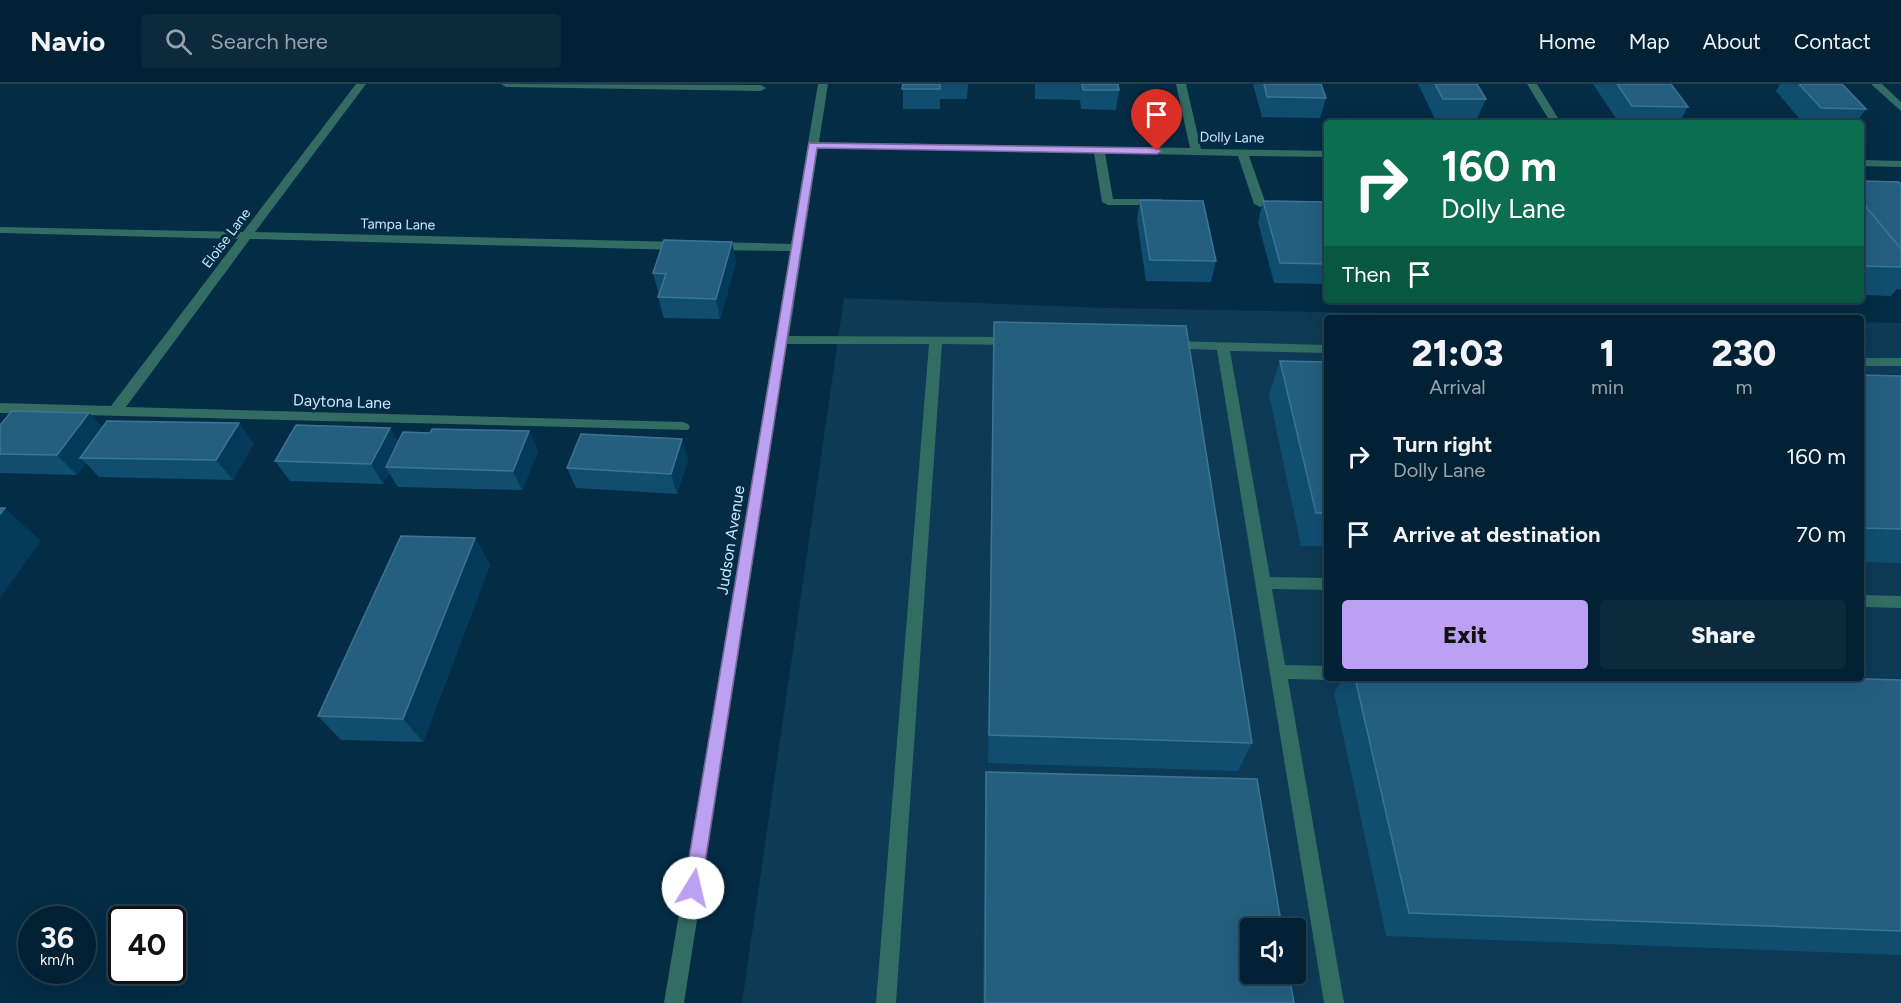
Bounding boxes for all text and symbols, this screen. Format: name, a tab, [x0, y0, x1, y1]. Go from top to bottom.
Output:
search box	[141, 14, 561, 68]
text: Navio	[30, 24, 105, 58]
icon: search	[162, 25, 195, 58]
text: Search here	[210, 28, 328, 55]
text: Home	[1539, 29, 1596, 54]
text: Map	[1629, 29, 1670, 54]
text: About	[1703, 29, 1761, 54]
text: Contact	[1794, 29, 1871, 54]
pin	[1131, 89, 1182, 151]
icon: arrive	[1140, 98, 1173, 131]
street label: Dolly Lane	[1200, 128, 1265, 147]
text: 160 m	[1441, 141, 1557, 192]
icon: right	[1342, 144, 1420, 222]
text: Dolly Lane	[1441, 192, 1566, 225]
street label: Eloise Lane	[198, 205, 255, 271]
street label: Tampa Lane	[361, 215, 436, 234]
icon: arrive	[1403, 258, 1436, 291]
text: Then	[1342, 261, 1391, 288]
text: 21:03	[1412, 332, 1503, 375]
text: 1	[1600, 332, 1615, 375]
text: 230	[1712, 332, 1776, 375]
text: Arrival	[1429, 375, 1486, 399]
text: min	[1591, 375, 1624, 399]
text: m	[1735, 375, 1752, 399]
street label: Daytona Lane	[293, 390, 392, 413]
text: Turn right	[1393, 431, 1492, 458]
icon: right	[1342, 440, 1375, 473]
text: 160 m	[1786, 443, 1846, 470]
text: Dolly Lane	[1393, 458, 1485, 482]
street label: Judson Avenue	[712, 484, 749, 596]
icon: arrive	[1342, 518, 1375, 551]
text: Arrive at destination	[1393, 521, 1601, 548]
text: 70 m	[1796, 521, 1846, 548]
button: Exit	[1342, 600, 1588, 669]
button: Share	[1600, 600, 1846, 669]
position arrow	[661, 856, 725, 920]
speed limit sign: 40	[108, 906, 186, 984]
map controls	[1240, 918, 1306, 984]
button: sound	[1240, 918, 1306, 984]
text: 36	[40, 919, 74, 956]
text: km/h	[40, 951, 74, 969]

